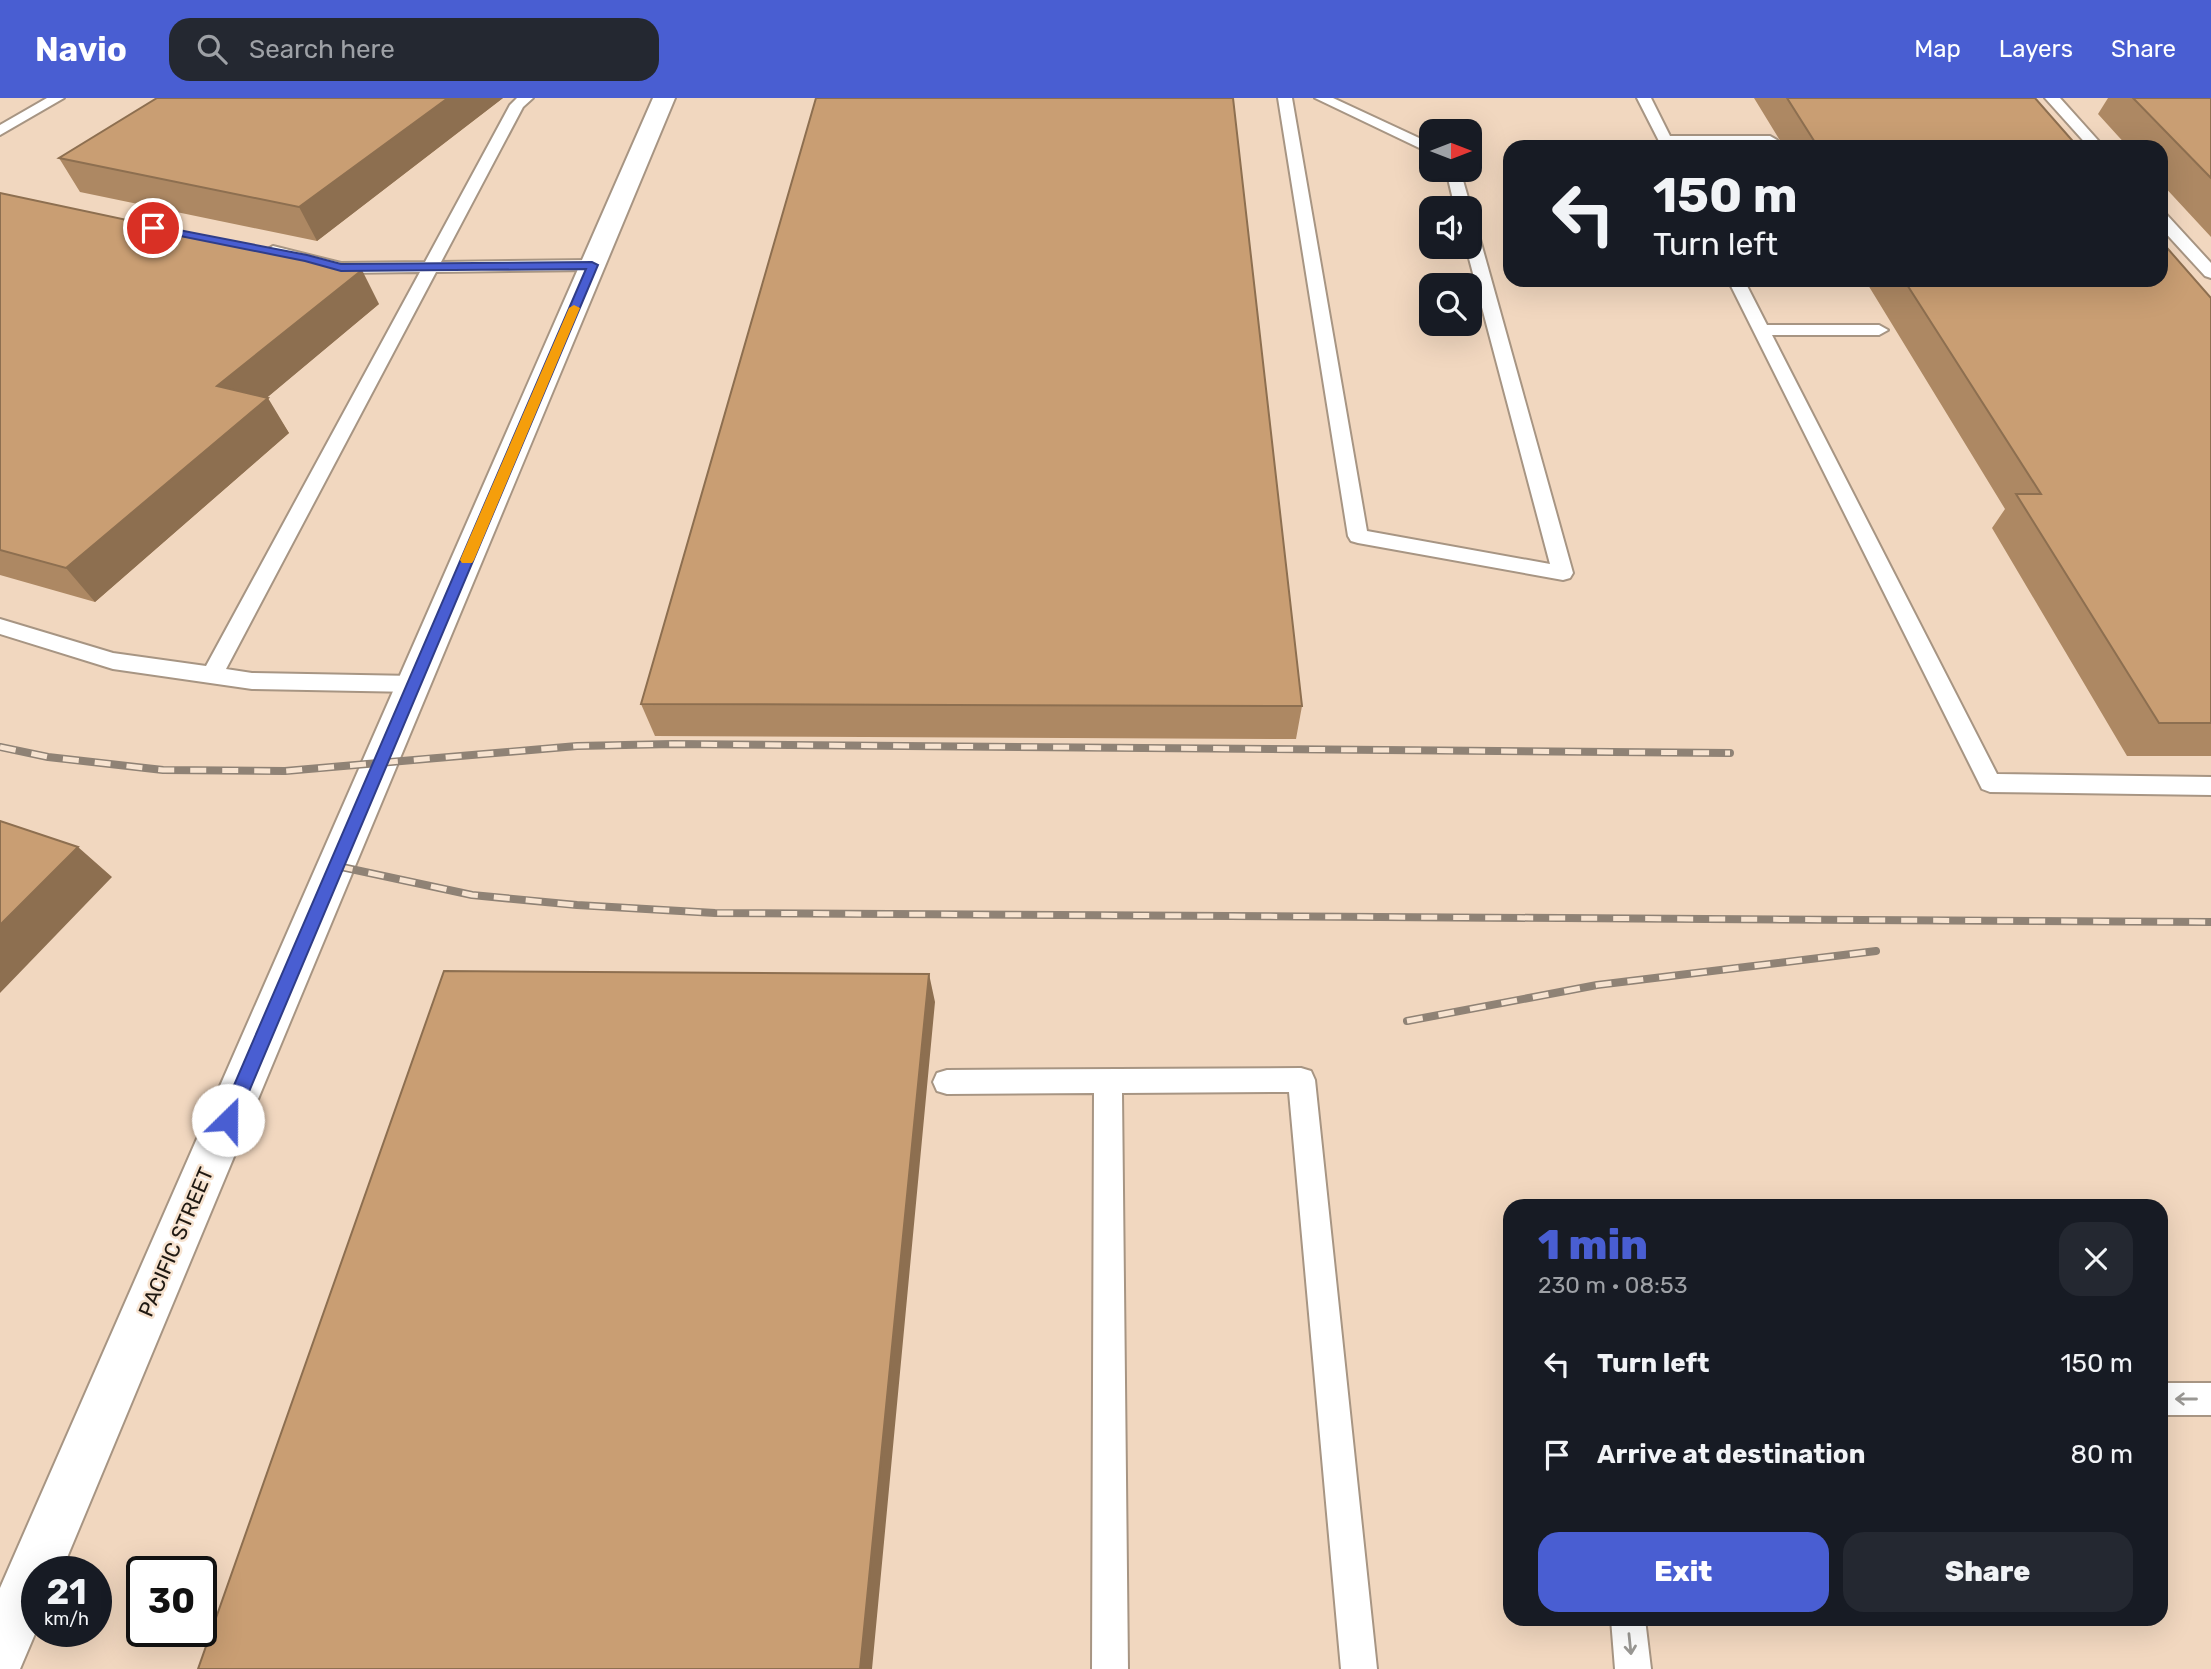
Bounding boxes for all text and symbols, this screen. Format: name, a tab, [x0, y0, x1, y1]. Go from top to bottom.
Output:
search box	[169, 18, 659, 81]
text: Navio	[35, 30, 127, 69]
icon: search	[193, 30, 231, 68]
text: Search here	[249, 34, 395, 65]
text: Map	[1914, 35, 1961, 63]
text: Layers	[1999, 35, 2073, 63]
text: Share	[2111, 35, 2176, 63]
north arrow	[1419, 119, 1482, 182]
map controls	[1419, 119, 1482, 336]
text: 150 m	[1653, 166, 1798, 224]
icon: left	[1538, 168, 1629, 259]
button: sound	[1419, 196, 1482, 259]
pin	[123, 198, 183, 258]
icon: arrive	[134, 209, 172, 247]
text: Turn left	[1653, 225, 1778, 263]
button: search	[1419, 273, 1482, 336]
position arrow	[191, 1083, 265, 1157]
street label: PACIFIC STREET	[133, 1163, 218, 1320]
text: 1 min	[1538, 1220, 1648, 1270]
button: close	[2059, 1222, 2133, 1296]
text: 230 m · 08:53	[1538, 1271, 1687, 1299]
icon: left	[1538, 1345, 1576, 1383]
text: Turn left	[1597, 1348, 1709, 1379]
text: 150 m	[2060, 1348, 2133, 1379]
one-way arrow	[2175, 1392, 2198, 1406]
icon: arrive	[1538, 1436, 1576, 1474]
text: Arrive at destination	[1597, 1439, 1865, 1470]
text: 80 m	[2070, 1439, 2133, 1470]
button: Exit	[1538, 1532, 1829, 1612]
button: Share	[1843, 1532, 2133, 1612]
speed limit sign: 30	[126, 1556, 217, 1647]
text: 21	[46, 1571, 87, 1613]
text: km/h	[44, 1608, 89, 1630]
one-way arrow	[1624, 1632, 1637, 1655]

